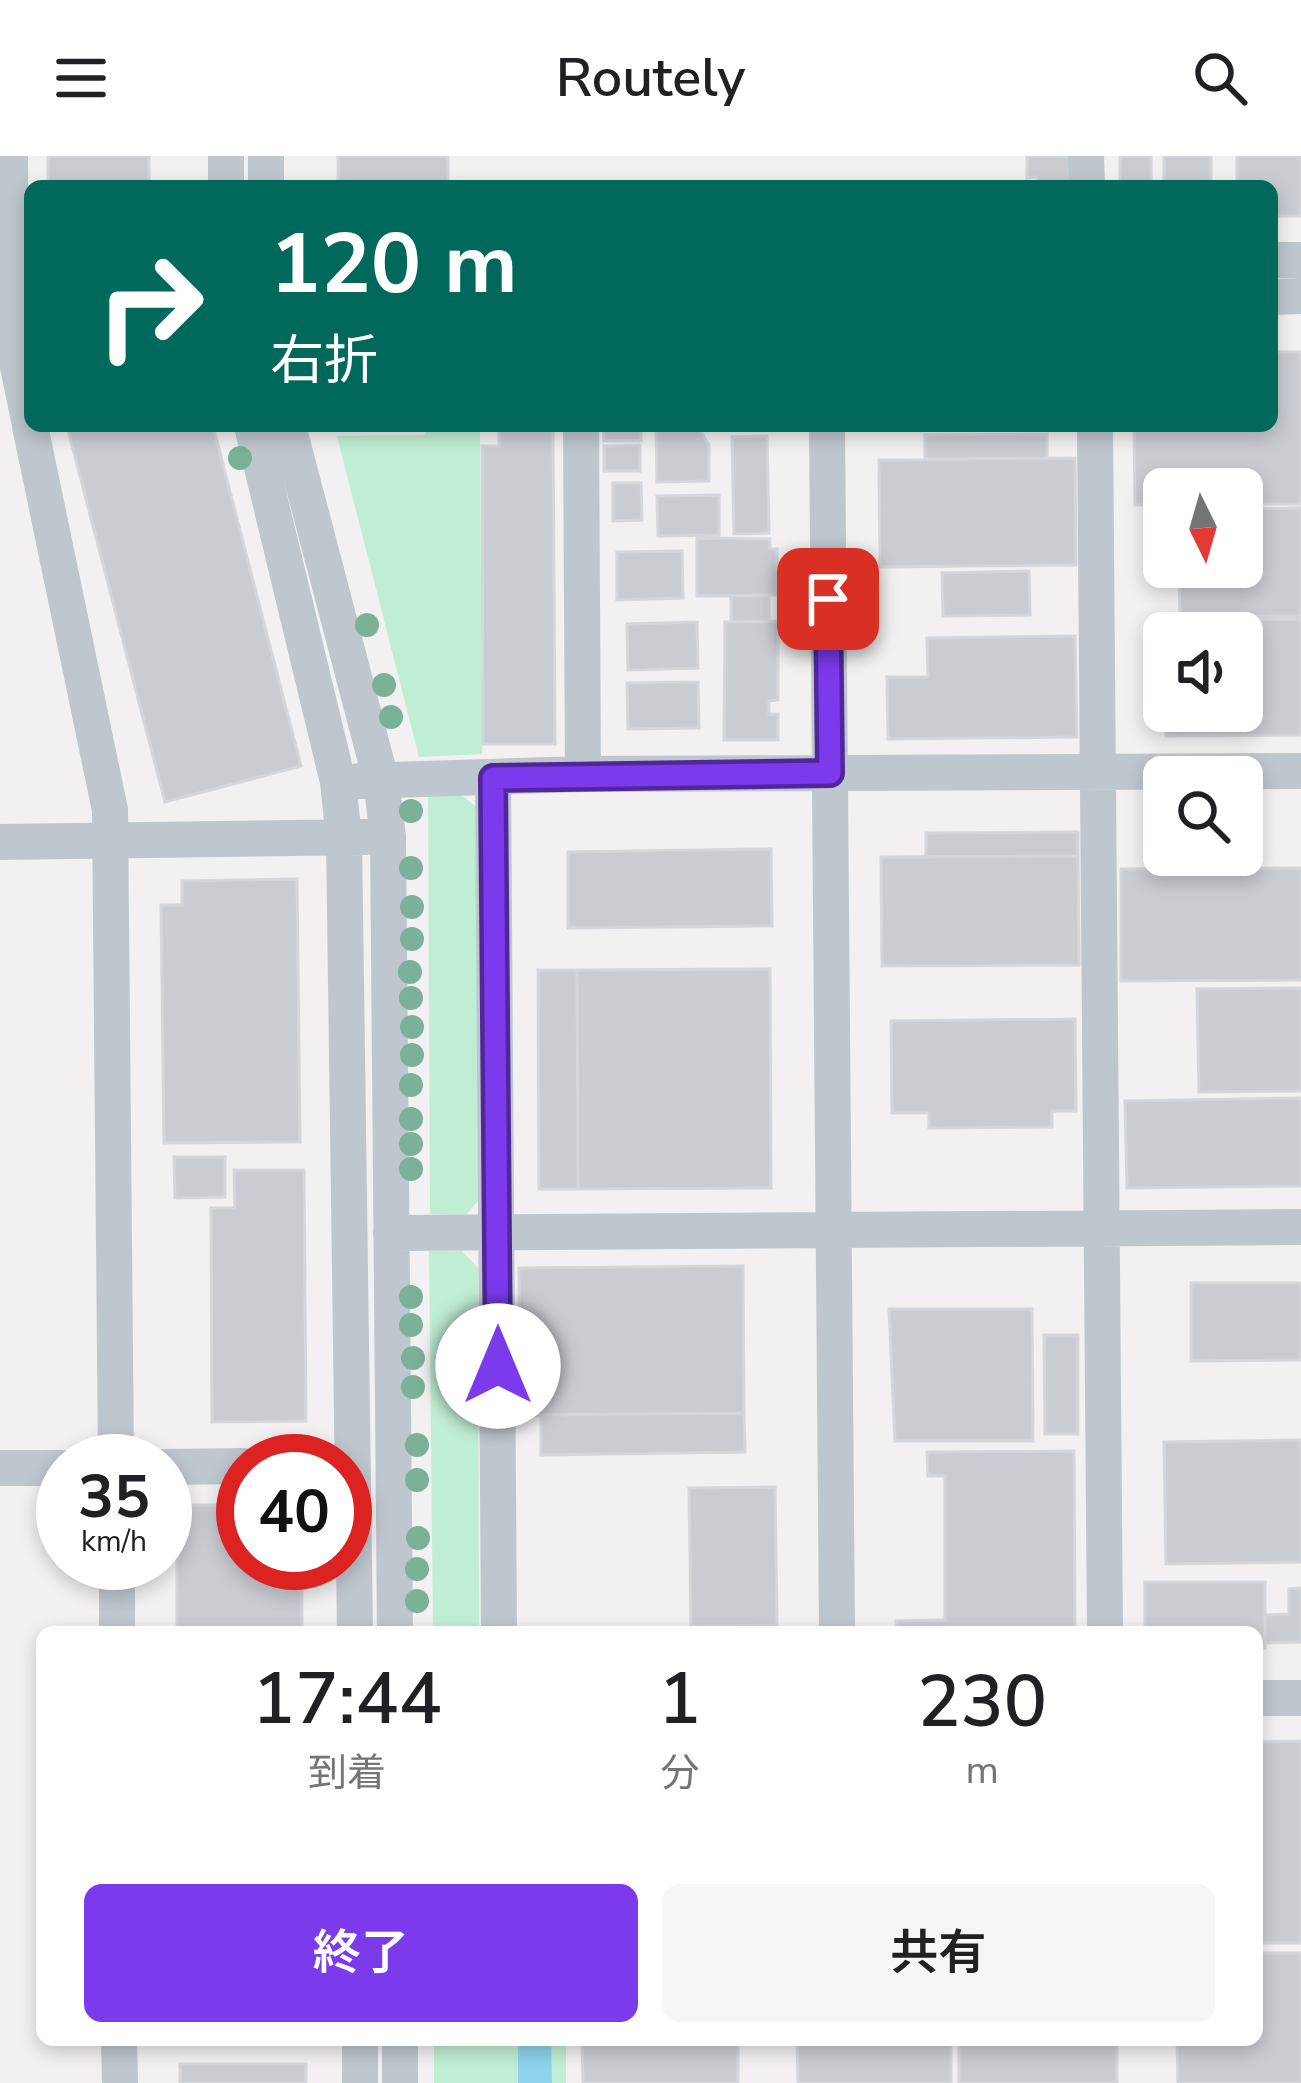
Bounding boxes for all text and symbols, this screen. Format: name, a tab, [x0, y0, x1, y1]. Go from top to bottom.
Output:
text: Routely	[556, 41, 745, 115]
icon: menu	[48, 45, 114, 111]
icon: search	[1187, 45, 1253, 111]
text: 120 m	[270, 207, 518, 322]
icon: right	[72, 228, 228, 384]
text: 右折	[270, 324, 378, 398]
north arrow	[1143, 468, 1263, 588]
map controls	[1143, 468, 1263, 876]
pin	[777, 548, 879, 650]
icon: arrive	[795, 566, 861, 632]
button: sound	[1143, 612, 1263, 732]
button: search	[1143, 756, 1263, 876]
position arrow	[435, 1303, 561, 1429]
speed limit sign: 40	[216, 1434, 372, 1590]
text: 35	[78, 1456, 150, 1538]
text: km/h	[81, 1521, 147, 1562]
text: 17:44	[252, 1650, 442, 1748]
text: 1	[658, 1650, 701, 1748]
text: 230	[917, 1653, 1047, 1751]
text: m	[965, 1744, 999, 1797]
text: 到着	[308, 1747, 386, 1800]
text: 分	[660, 1747, 699, 1800]
button: 終了	[84, 1884, 638, 2022]
button: 共有	[662, 1884, 1215, 2022]

